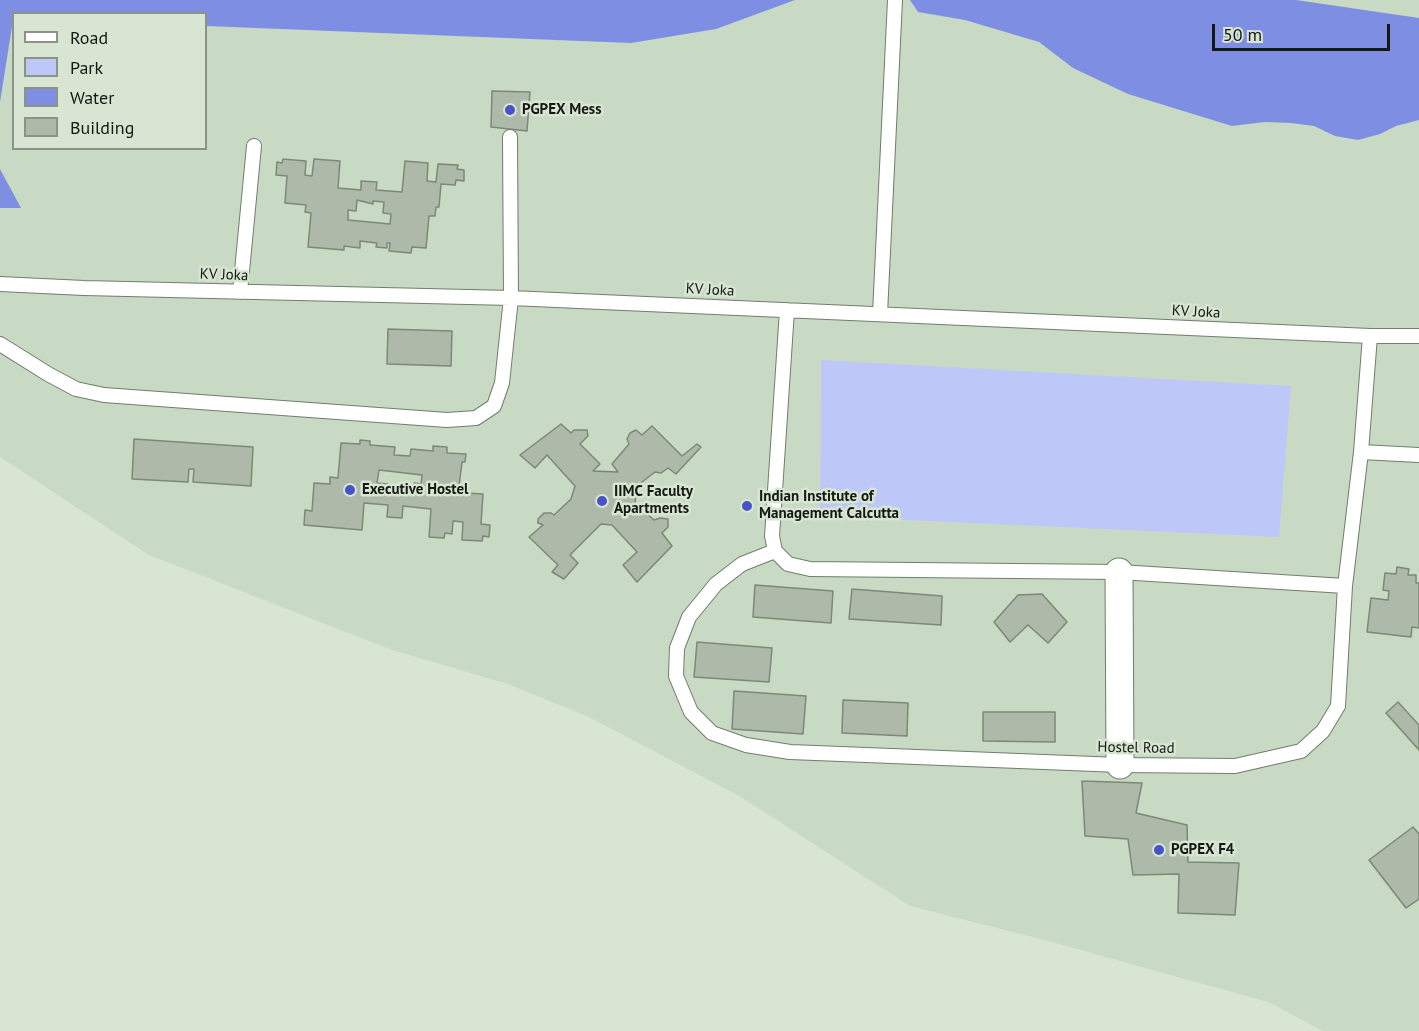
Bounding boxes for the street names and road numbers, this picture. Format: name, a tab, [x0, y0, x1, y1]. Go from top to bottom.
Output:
street label: KV Joka	[199, 265, 249, 285]
street label: KV Joka	[685, 280, 735, 300]
street label: KV Joka	[1171, 302, 1221, 322]
street label: Hostel Road	[1097, 738, 1175, 758]

